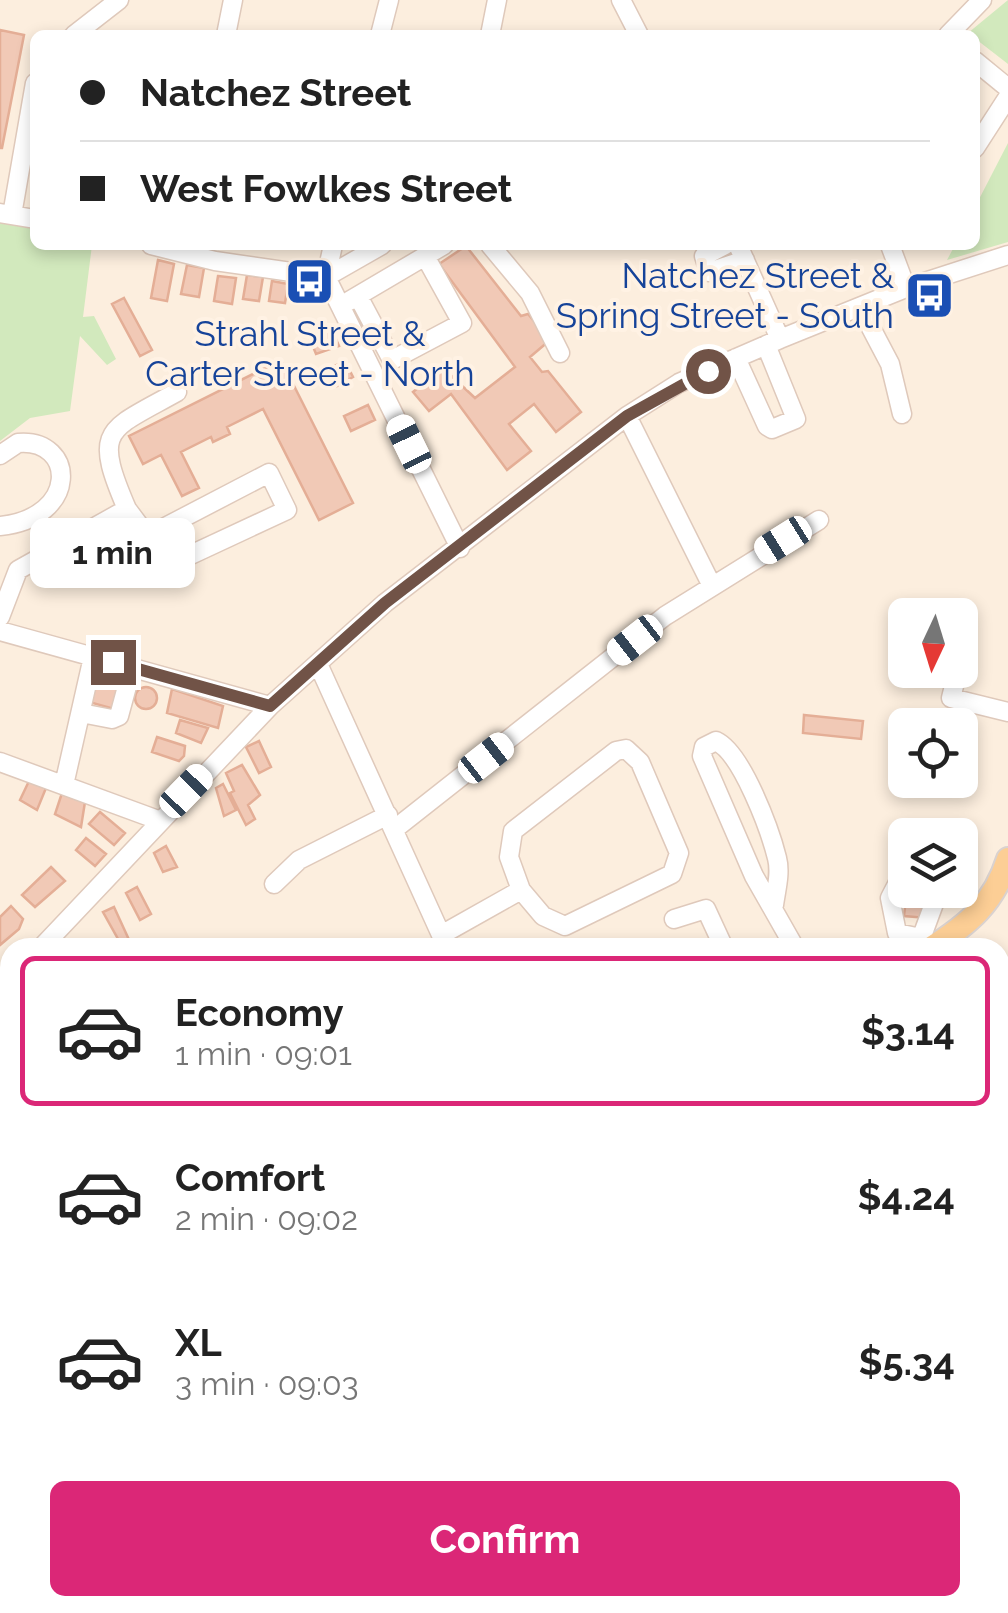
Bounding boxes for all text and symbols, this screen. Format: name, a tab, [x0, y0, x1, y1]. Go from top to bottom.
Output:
text: Natchez Street	[140, 70, 411, 115]
text: West Fowlkes Street	[140, 166, 512, 211]
bus stop icon: Strahl Street & Carter Street - North	[284, 255, 336, 307]
place label: Natchez Street & Spring Street - South	[556, 255, 895, 336]
bus stop icon: Natchez Street & Spring Street - South	[903, 269, 955, 321]
place label: Strahl Street & Carter Street - North	[145, 313, 475, 394]
route start	[686, 349, 731, 394]
car	[382, 410, 436, 478]
car	[750, 511, 816, 569]
callout: 1 min	[31, 517, 196, 587]
text: 1 min	[72, 534, 153, 571]
north arrow	[888, 598, 978, 688]
map controls	[888, 598, 978, 908]
car	[602, 610, 668, 670]
route end	[91, 640, 136, 685]
button: locate	[888, 708, 978, 798]
car	[453, 728, 519, 788]
car	[154, 759, 218, 823]
button: layers	[888, 818, 978, 908]
icon: car	[55, 986, 145, 1076]
text: Economy	[175, 990, 344, 1035]
text: $3.14	[861, 1009, 955, 1054]
text: 1 min · 09:01	[175, 1035, 352, 1072]
icon: car	[55, 1151, 145, 1241]
text: Comfort	[175, 1155, 325, 1200]
text: $4.24	[858, 1174, 955, 1219]
text: 2 min · 09:02	[175, 1200, 358, 1237]
icon: car	[55, 1316, 145, 1406]
text: XL	[175, 1320, 222, 1365]
text: $5.34	[858, 1339, 955, 1384]
text: 3 min · 09:03	[175, 1365, 359, 1402]
button: Confirm	[50, 1481, 960, 1596]

